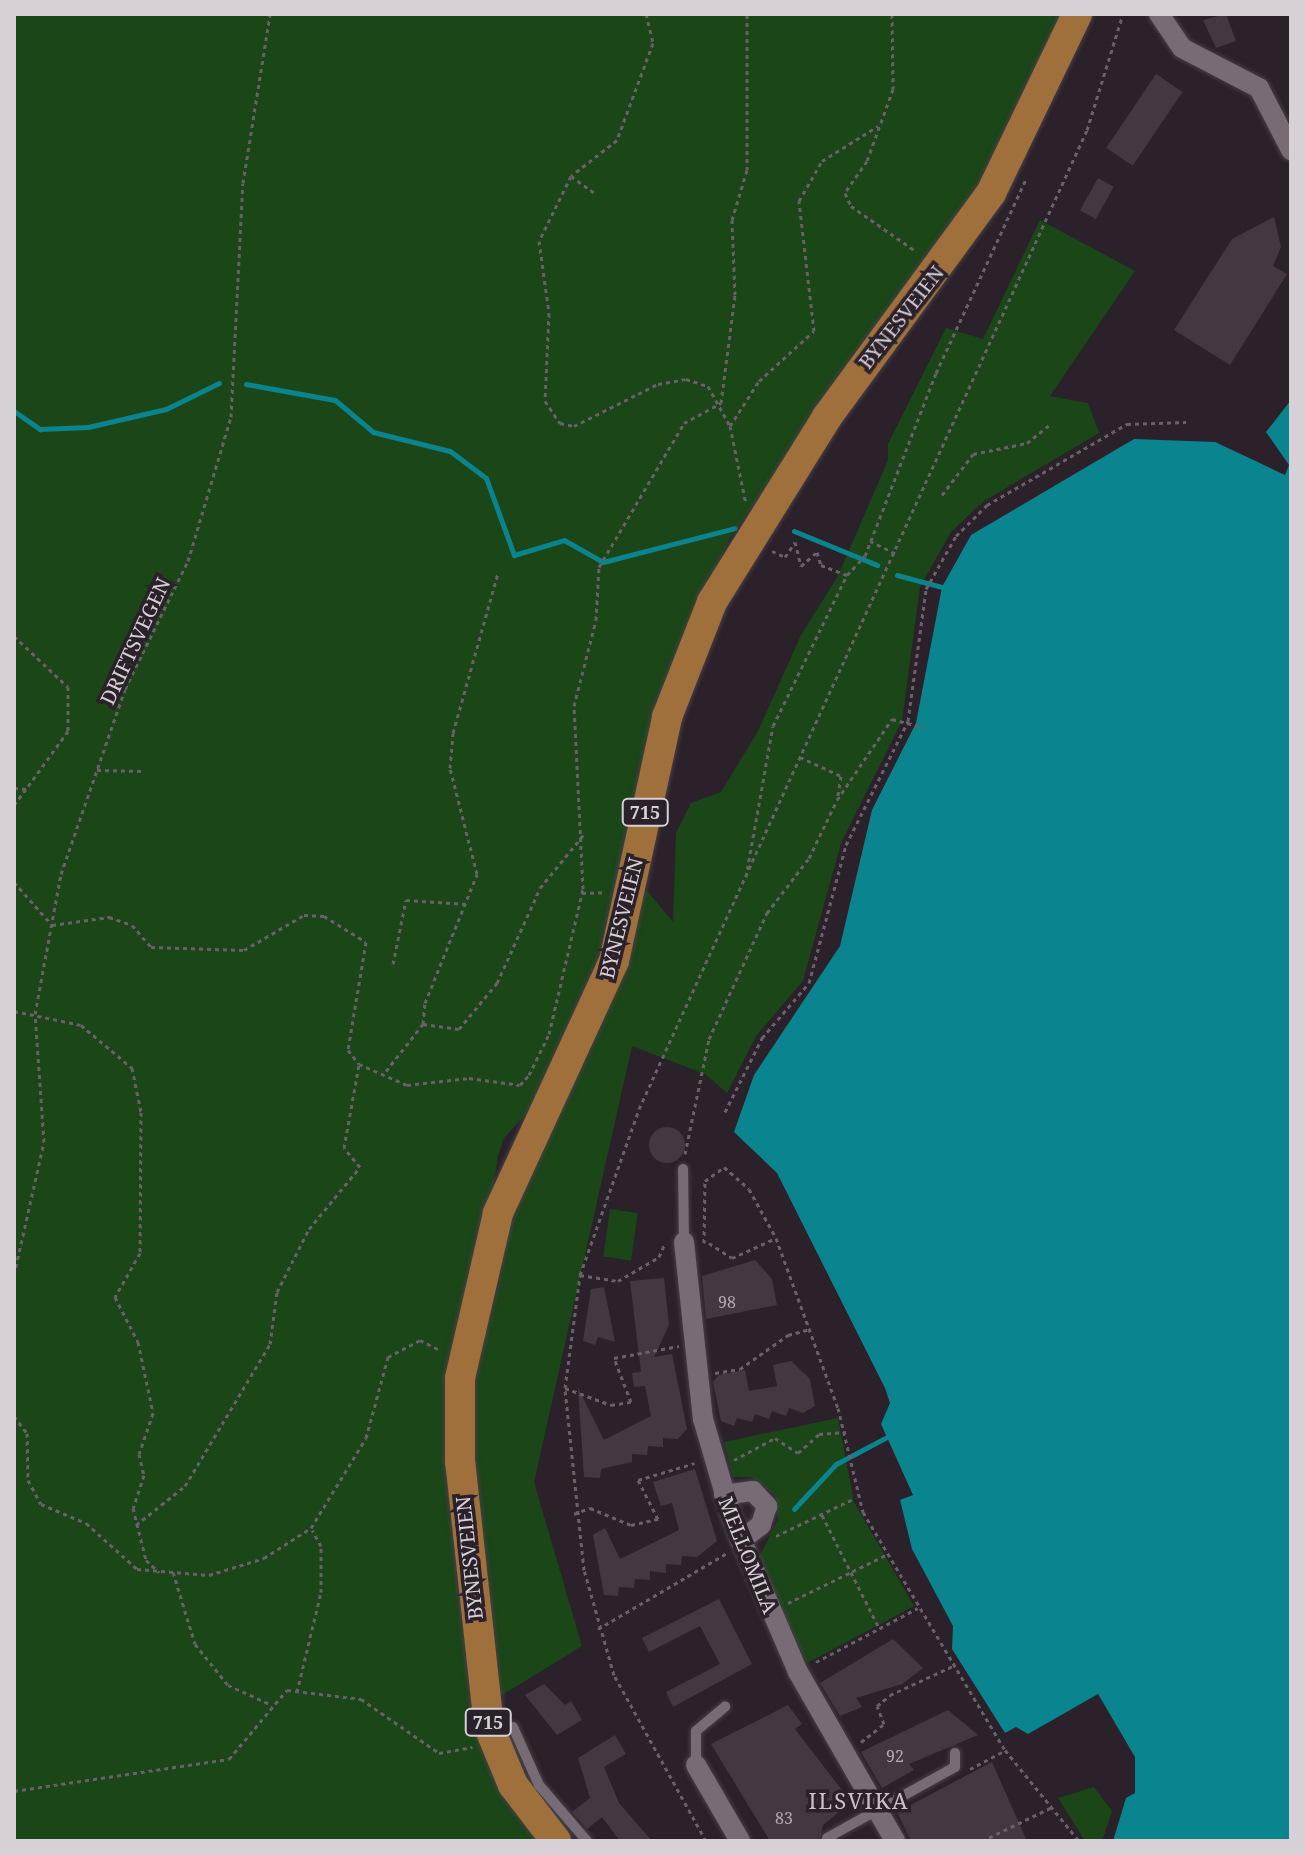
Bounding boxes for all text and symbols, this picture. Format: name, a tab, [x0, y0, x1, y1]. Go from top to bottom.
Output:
street label: BYNESVEIEN	[853, 261, 949, 373]
street label: DRIFTSVEGEN	[95, 574, 175, 708]
road number: 715	[621, 798, 669, 826]
street label: BYNESVEIEN	[594, 855, 648, 981]
house number: 98	[718, 1292, 736, 1312]
street label: MELLOMILA	[714, 1493, 782, 1617]
street label: BYNESVEIEN	[451, 1495, 487, 1621]
road number: 715	[464, 1708, 512, 1736]
house number: 92	[886, 1746, 904, 1766]
district label: ILSVIKA	[808, 1788, 910, 1814]
house number: 83	[775, 1808, 793, 1828]

